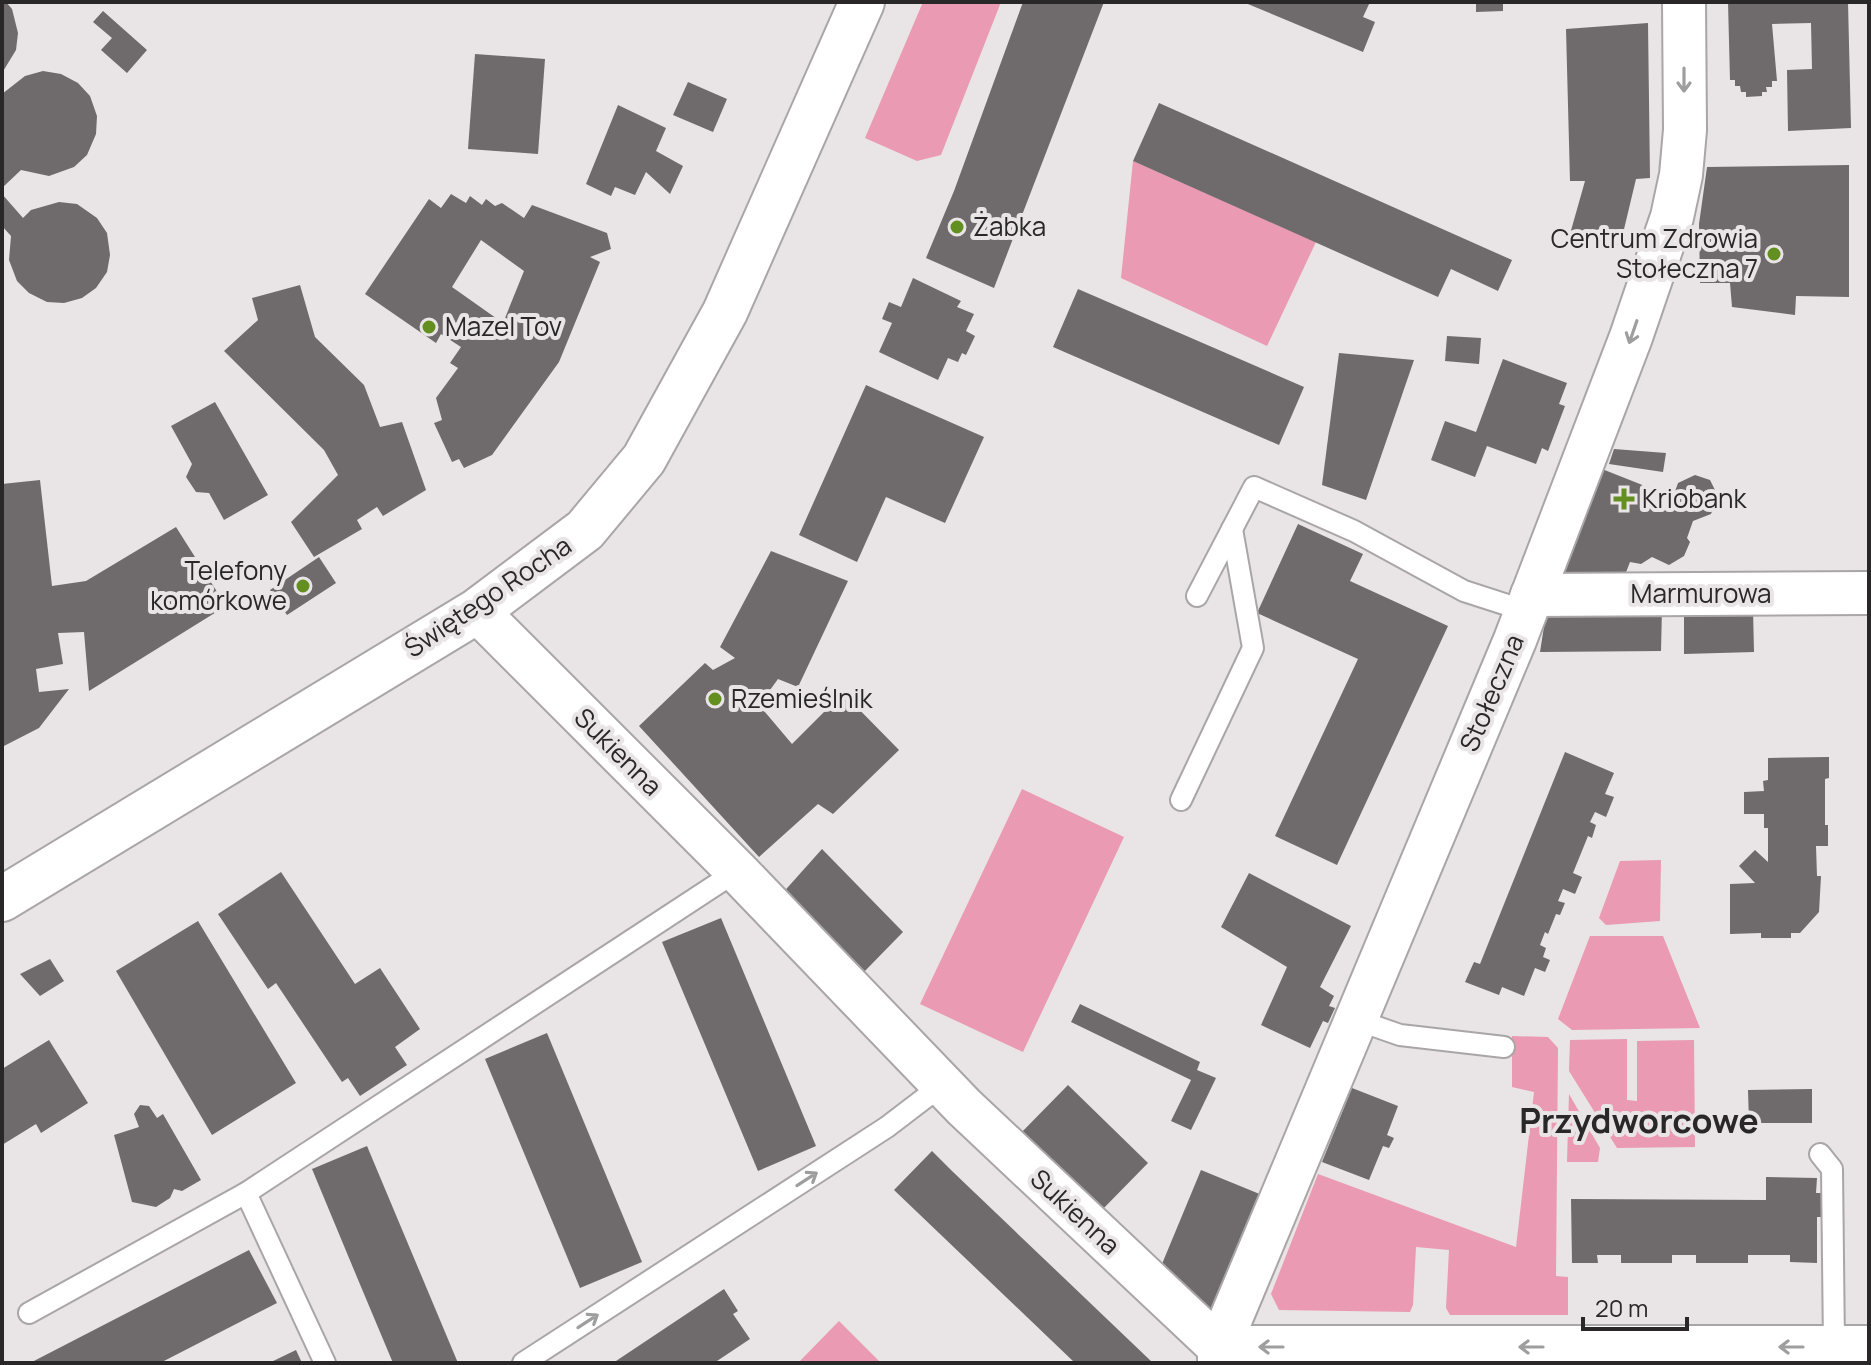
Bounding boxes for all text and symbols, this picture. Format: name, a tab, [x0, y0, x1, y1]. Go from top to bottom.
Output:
one-way arrow	[1676, 66, 1692, 93]
place label: Żabka	[973, 208, 1046, 244]
marker: Żabka	[948, 218, 966, 236]
place label: Centrum Zdrowia Stołeczna 7	[1551, 220, 1758, 286]
marker: Centrum Zdrowia Stołeczna 7	[1765, 245, 1783, 263]
place label: Mazel Tov	[445, 308, 562, 344]
marker: Mazel Tov	[420, 318, 438, 336]
one-way arrow	[1624, 320, 1639, 345]
place label: Kriobank	[1642, 480, 1748, 516]
marker: Kriobank	[1613, 488, 1635, 510]
street label: Świętego Rocha	[397, 527, 578, 665]
place label: Telefony komórkowe	[150, 552, 287, 618]
street label: Marmurowa	[1631, 575, 1771, 611]
marker: Telefony komórkowe	[294, 577, 312, 595]
street label: Stołeczna	[1450, 629, 1532, 757]
place label: Rzemieślnik	[731, 680, 873, 716]
marker: Rzemieślnik	[706, 690, 724, 708]
street label: Sukienna	[567, 699, 671, 803]
district label: Przydworcowe	[1519, 1097, 1759, 1143]
street label: Sukienna	[1023, 1160, 1128, 1262]
one-way arrow	[795, 1171, 817, 1188]
scale bar	[1583, 1281, 1687, 1331]
text: 20 m	[1595, 1291, 1648, 1324]
one-way arrow	[577, 1312, 599, 1329]
one-way arrow	[1258, 1339, 1285, 1355]
one-way arrow	[1518, 1339, 1545, 1355]
one-way arrow	[1778, 1339, 1805, 1355]

